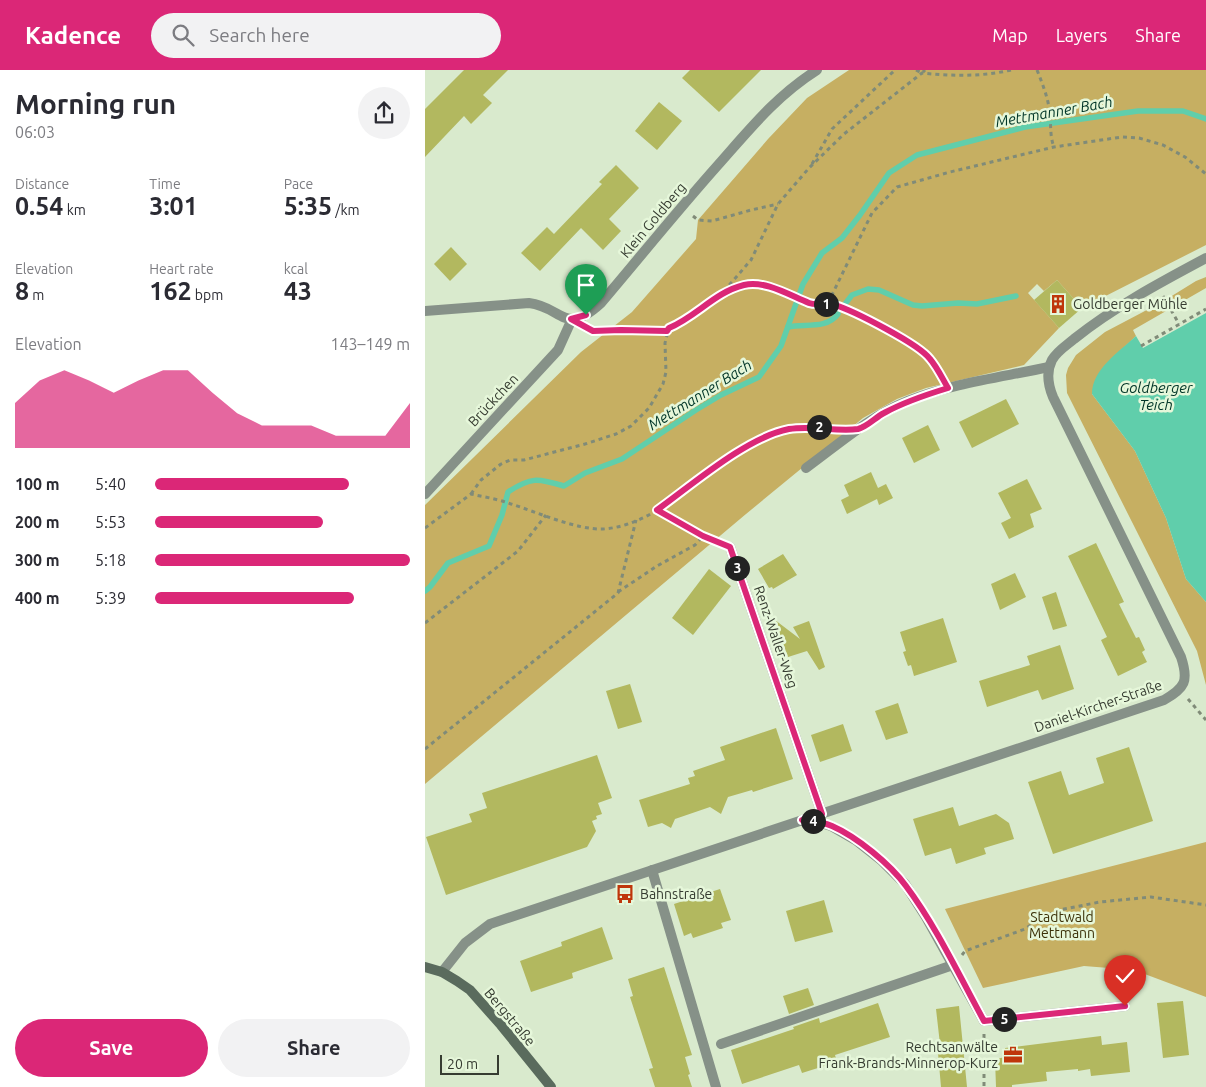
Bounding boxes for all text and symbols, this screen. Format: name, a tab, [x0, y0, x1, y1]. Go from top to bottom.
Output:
search box	[151, 13, 501, 58]
icon: search	[169, 21, 197, 49]
text: Kadence	[25, 22, 121, 49]
text: Search here	[209, 24, 310, 46]
text: Map	[992, 25, 1028, 45]
text: Layers	[1056, 25, 1107, 45]
text: Share	[1135, 25, 1181, 45]
button: share	[358, 87, 410, 139]
text: Morning run	[15, 88, 176, 119]
water label: Mettmanner Bach	[994, 93, 1114, 130]
text: 06:03	[15, 123, 55, 141]
text: Distance	[15, 176, 69, 192]
text: Time	[149, 176, 181, 192]
text: Pace	[284, 176, 313, 192]
street label: Klein Goldberg	[617, 179, 689, 261]
text: 0.54	[15, 192, 63, 220]
text: 3:01	[149, 192, 198, 220]
text: 5:35	[284, 192, 332, 220]
text: km	[63, 202, 86, 218]
text: /km	[332, 202, 360, 218]
text: Elevation	[15, 261, 73, 277]
text: Heart rate	[149, 261, 214, 277]
text: kcal	[284, 261, 308, 277]
pin	[565, 264, 607, 315]
icon: arrive	[572, 271, 600, 299]
text: 8	[15, 277, 29, 305]
text: 162	[149, 277, 192, 305]
text: 43	[284, 277, 312, 305]
text: m	[29, 287, 44, 303]
text: bpm	[192, 287, 223, 303]
pin: 1	[813, 292, 839, 316]
building icon: Goldberger Mühle	[1047, 293, 1069, 315]
text: 1	[823, 296, 830, 312]
place label: Goldberger Mühle	[1073, 296, 1187, 312]
text: Elevation	[15, 335, 82, 353]
text: 143–149 m	[330, 335, 410, 353]
water label: Mettmanner Bach	[645, 356, 755, 433]
street label: Brückchen	[465, 370, 521, 430]
water label: Goldberger Teich	[1119, 379, 1194, 413]
pin: 2	[807, 414, 831, 440]
text: 2	[816, 419, 823, 435]
text: 100 m	[15, 475, 60, 493]
text: 5:40	[95, 475, 126, 493]
text: 200 m	[15, 513, 60, 531]
text: 5:53	[95, 513, 126, 531]
text: 300 m	[15, 551, 60, 569]
text: 5:18	[95, 551, 126, 569]
pin: 3	[725, 556, 749, 580]
text: 3	[734, 560, 741, 576]
street label: Renz-Waller-Weg	[751, 584, 801, 690]
text: 400 m	[15, 589, 60, 607]
text: 5:39	[95, 589, 126, 607]
street label: Daniel-Kircher-Straße	[1032, 677, 1164, 735]
pin: 4	[801, 808, 825, 834]
text: 4	[810, 813, 817, 829]
bus stop icon: Bahnstraße	[614, 883, 636, 905]
place label: Bahnstraße	[640, 886, 712, 902]
park label: Stadtwald Mettmann	[1029, 909, 1095, 941]
pin	[1104, 955, 1146, 1006]
icon: check	[1111, 962, 1139, 990]
street label: Bergstraße	[481, 985, 539, 1049]
pin: 5	[991, 1006, 1017, 1032]
text: 5	[1001, 1011, 1008, 1027]
button: Save	[15, 1019, 208, 1077]
button: Share	[218, 1019, 410, 1077]
place label: Rechtsanwälte Frank-Brands-Minnerop-Kurz	[819, 1039, 998, 1071]
office icon: Rechtsanwälte Frank-Brands-Minnerop-Kurz	[1002, 1044, 1024, 1066]
scale bar	[440, 1052, 499, 1075]
text: 20 m	[447, 1056, 478, 1072]

